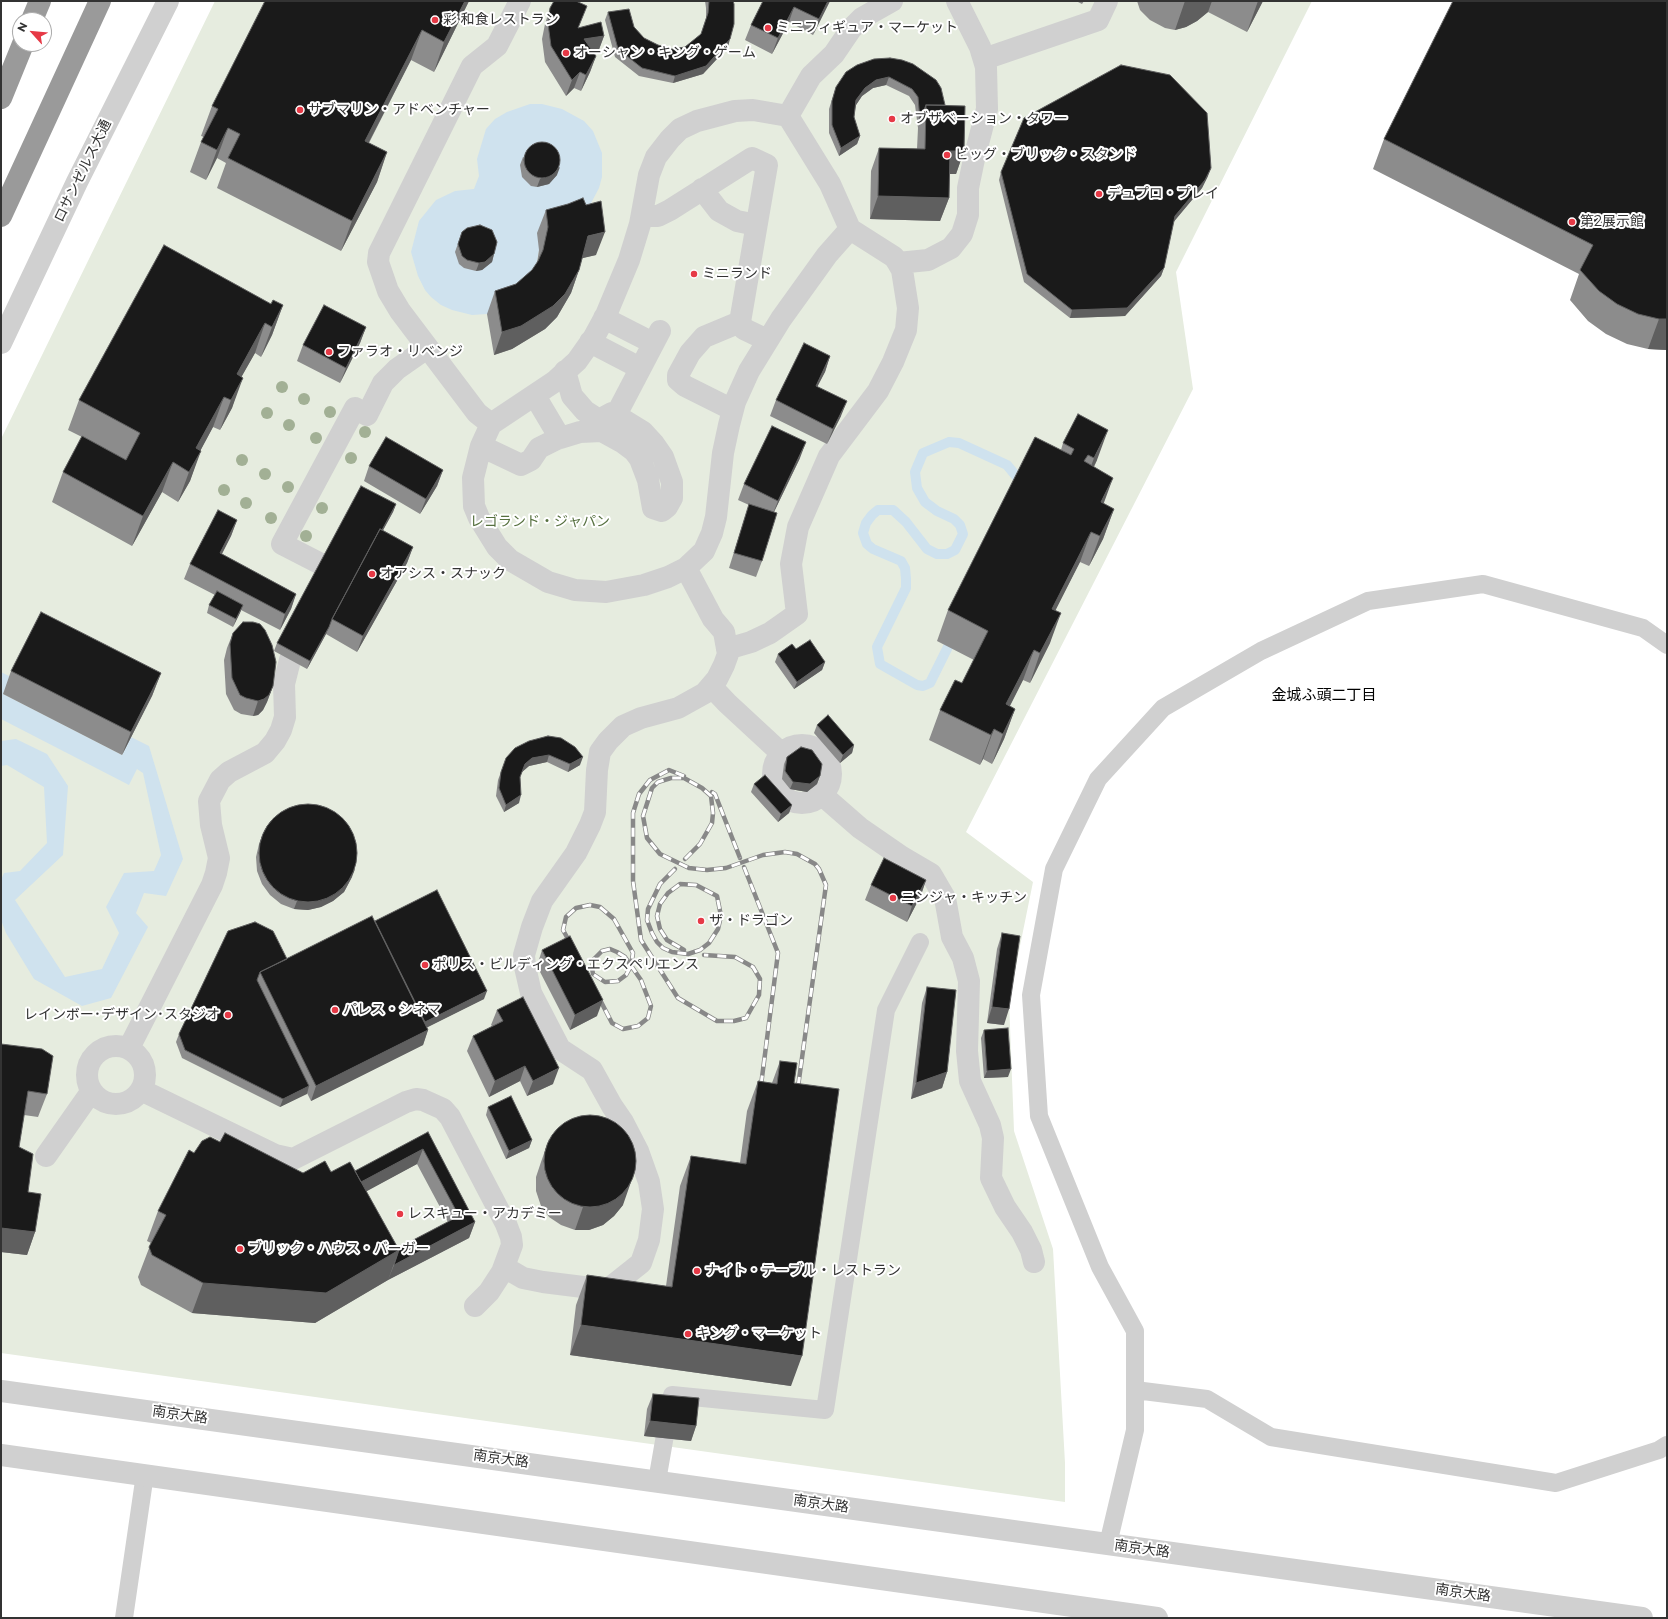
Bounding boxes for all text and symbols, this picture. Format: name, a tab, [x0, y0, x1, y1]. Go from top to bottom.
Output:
north arrow	[12, 12, 52, 52]
place label: 彩 和食レストラン	[443, 12, 559, 28]
marker: 彩 和食レストラン	[430, 15, 440, 25]
text: N	[14, 20, 30, 34]
place label: ミニフィギュア・マーケット	[776, 20, 958, 36]
marker: ミニフィギュア・マーケット	[763, 23, 773, 33]
place label: オーシャン・キング・ゲーム	[574, 45, 756, 61]
marker: オーシャン・キング・ゲーム	[561, 48, 571, 58]
place label: サブマリン・アドベンチャー	[308, 102, 490, 118]
marker: サブマリン・アドベンチャー	[295, 105, 305, 115]
place label: オブザベーション・タワー	[900, 111, 1068, 127]
marker: オブザベーション・タワー	[887, 114, 897, 124]
street label: ロサンゼルス大通	[51, 117, 115, 225]
place label: ビッグ・ブリック・スタンド	[955, 147, 1137, 163]
marker: ビッグ・ブリック・スタンド	[942, 150, 952, 160]
place label: デュプロ・プレイ	[1107, 186, 1219, 202]
marker: デュプロ・プレイ	[1094, 189, 1104, 199]
place label: 第2展示館	[1580, 214, 1644, 230]
marker: 第2展示館	[1567, 217, 1577, 227]
place label: ミニランド	[702, 266, 772, 282]
marker: ミニランド	[689, 269, 699, 279]
place label: ファラオ・リベンジ	[337, 344, 463, 360]
marker: ファラオ・リベンジ	[324, 347, 334, 357]
park label: レゴランド・ジャパン	[470, 514, 610, 530]
place label: オアシス・スナック	[380, 566, 506, 582]
marker: オアシス・スナック	[367, 569, 377, 579]
district label: 金城ふ頭二丁目	[1272, 687, 1376, 705]
place label: ニンジャ・キッチン	[901, 890, 1027, 906]
marker: ニンジャ・キッチン	[888, 893, 898, 903]
place label: ザ・ドラゴン	[709, 913, 793, 929]
marker: ザ・ドラゴン	[696, 916, 706, 926]
place label: ポリス・ビルディング・エクスペリエンス	[433, 957, 699, 973]
marker: ポリス・ビルディング・エクスペリエンス	[420, 960, 430, 970]
place label: パレス・シネマ	[343, 1002, 441, 1018]
marker: パレス・シネマ	[330, 1005, 340, 1015]
place label: レインボー･デザイン･スタジオ	[24, 1007, 220, 1023]
marker: レインボー･デザイン･スタジオ	[223, 1010, 233, 1020]
place label: レスキュー・アカデミー	[408, 1206, 562, 1222]
marker: レスキュー・アカデミー	[395, 1209, 405, 1219]
place label: ブリック・ハウス・バーガー	[248, 1241, 430, 1257]
marker: ブリック・ハウス・バーガー	[235, 1244, 245, 1254]
place label: ナイト・テーブル・レストラン	[705, 1263, 901, 1279]
marker: ナイト・テーブル・レストラン	[692, 1266, 702, 1276]
place label: キング・マーケット	[696, 1326, 822, 1342]
marker: キング・マーケット	[683, 1329, 693, 1339]
street label: 南京大路	[151, 1403, 209, 1427]
street label: 南京大路	[472, 1447, 530, 1471]
street label: 南京大路	[792, 1492, 850, 1516]
street label: 南京大路	[1113, 1537, 1171, 1561]
street label: 南京大路	[1434, 1581, 1492, 1605]

